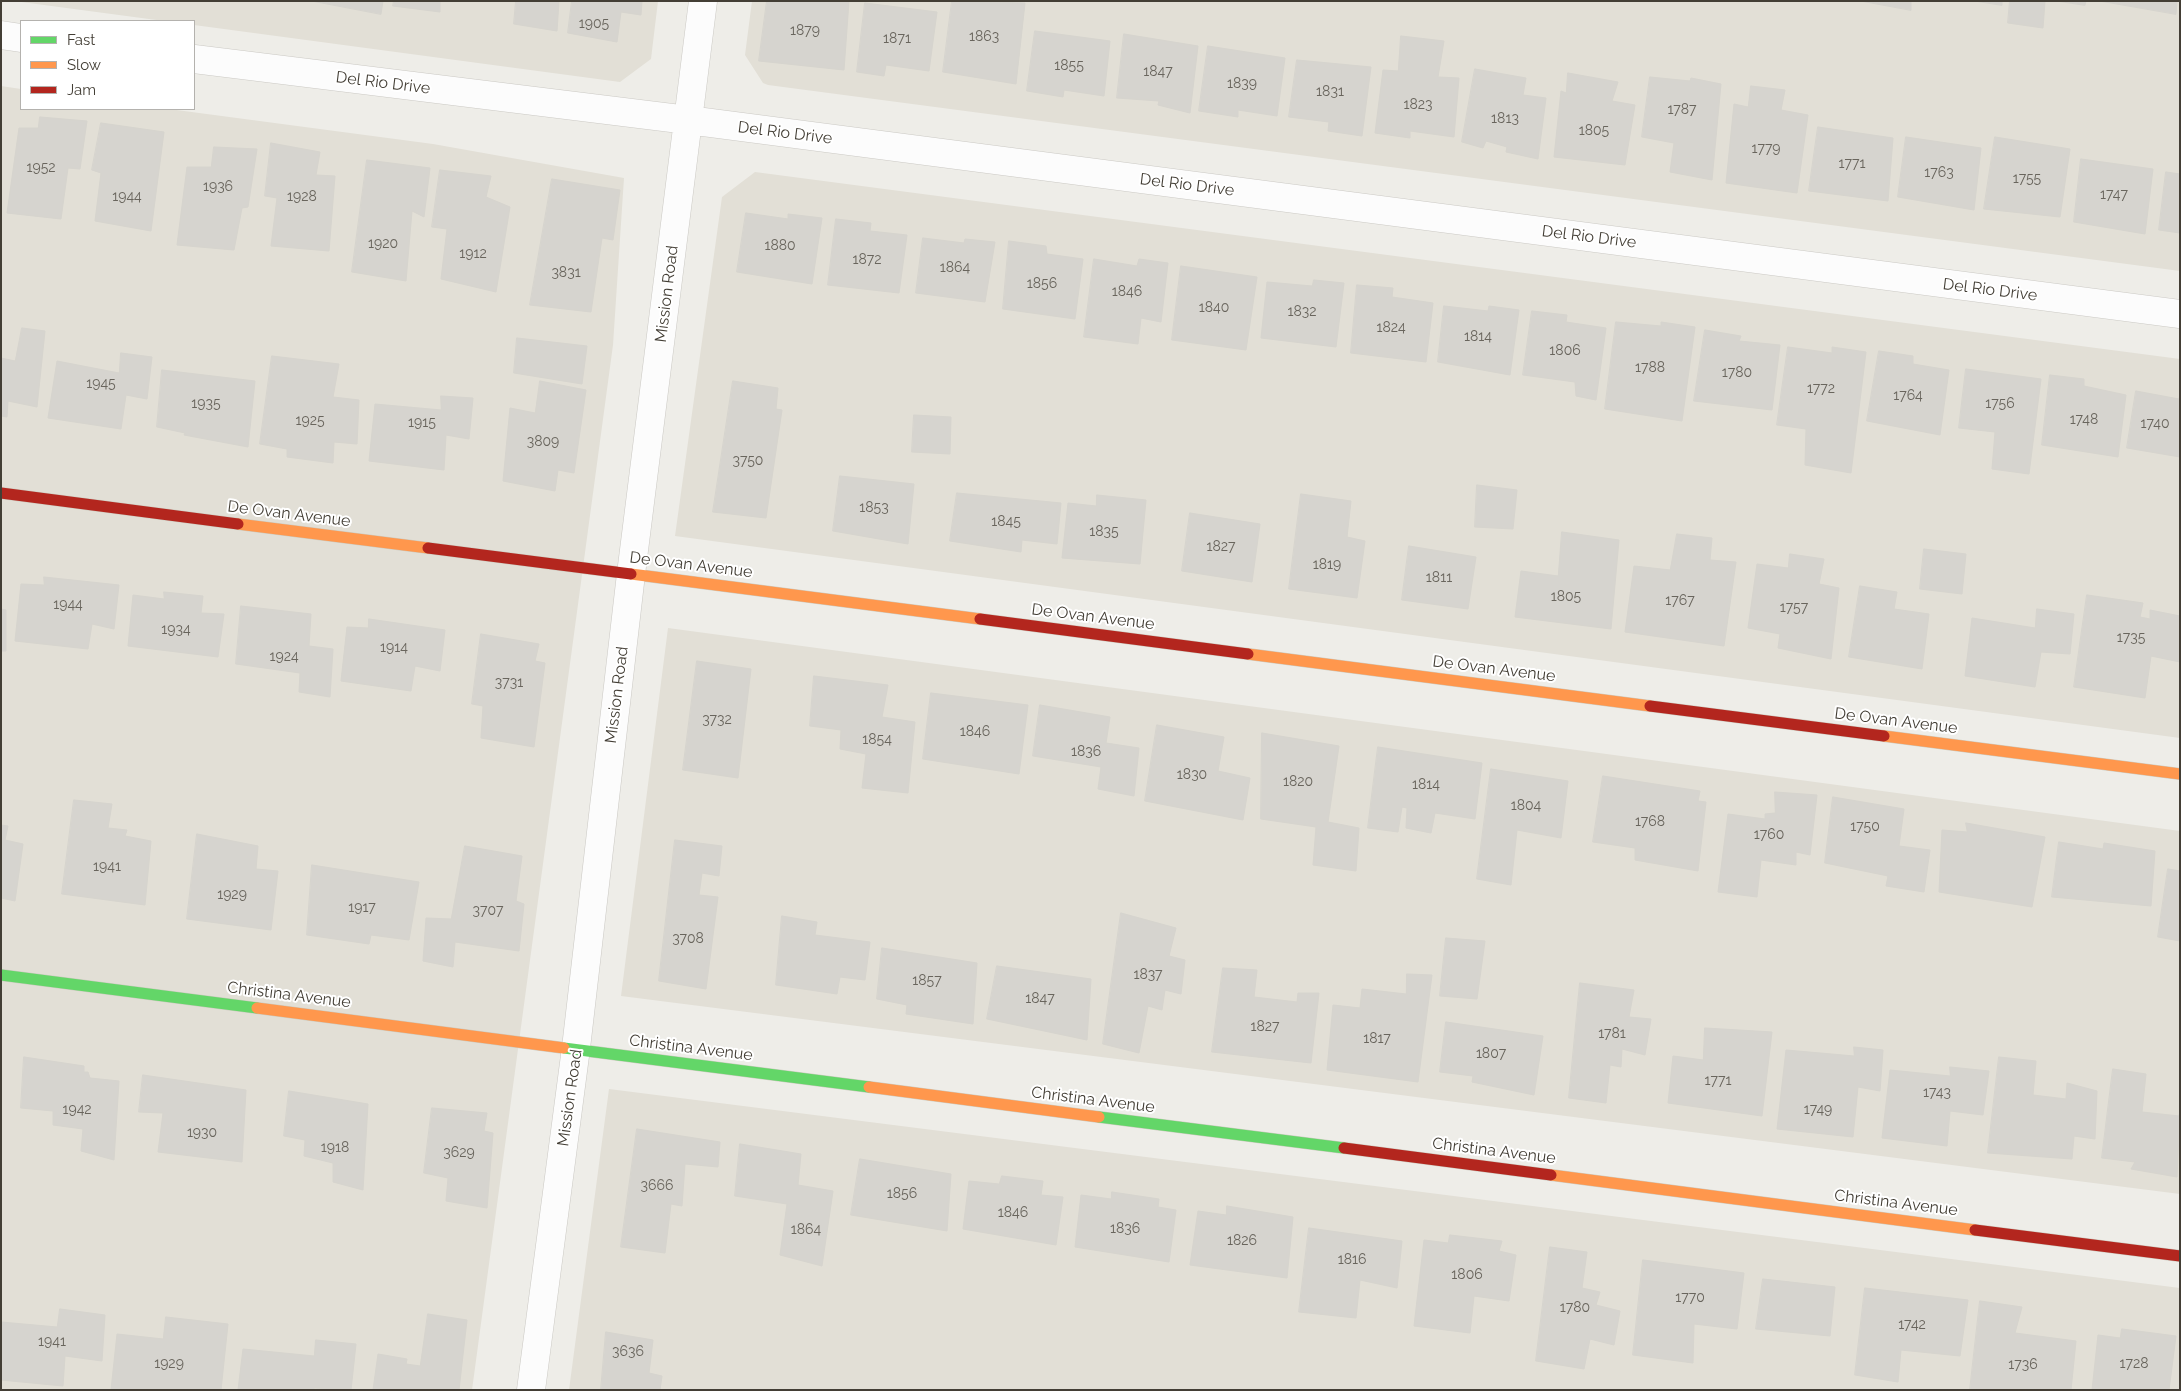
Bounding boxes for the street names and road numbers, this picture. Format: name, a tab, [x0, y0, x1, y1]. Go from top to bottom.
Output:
street label: Del Rio Drive	[335, 68, 431, 98]
street label: Del Rio Drive	[737, 118, 833, 148]
street label: Del Rio Drive	[1139, 170, 1235, 200]
street label: Del Rio Drive	[1541, 222, 1637, 252]
street label: Mission Road	[652, 244, 682, 344]
street label: Del Rio Drive	[1942, 275, 2038, 305]
street label: De Ovan Avenue	[227, 497, 351, 531]
street label: De Ovan Avenue	[629, 548, 753, 582]
street label: De Ovan Avenue	[1031, 600, 1155, 634]
street label: Mission Road	[602, 645, 632, 745]
street label: De Ovan Avenue	[1432, 652, 1556, 686]
street label: De Ovan Avenue	[1834, 704, 1958, 738]
street label: Christina Avenue	[226, 978, 352, 1012]
street label: Christina Avenue	[628, 1031, 754, 1065]
street label: Mission Road	[554, 1048, 586, 1148]
street label: Christina Avenue	[1030, 1083, 1156, 1117]
street label: Christina Avenue	[1431, 1134, 1557, 1168]
street label: Christina Avenue	[1833, 1186, 1959, 1220]

